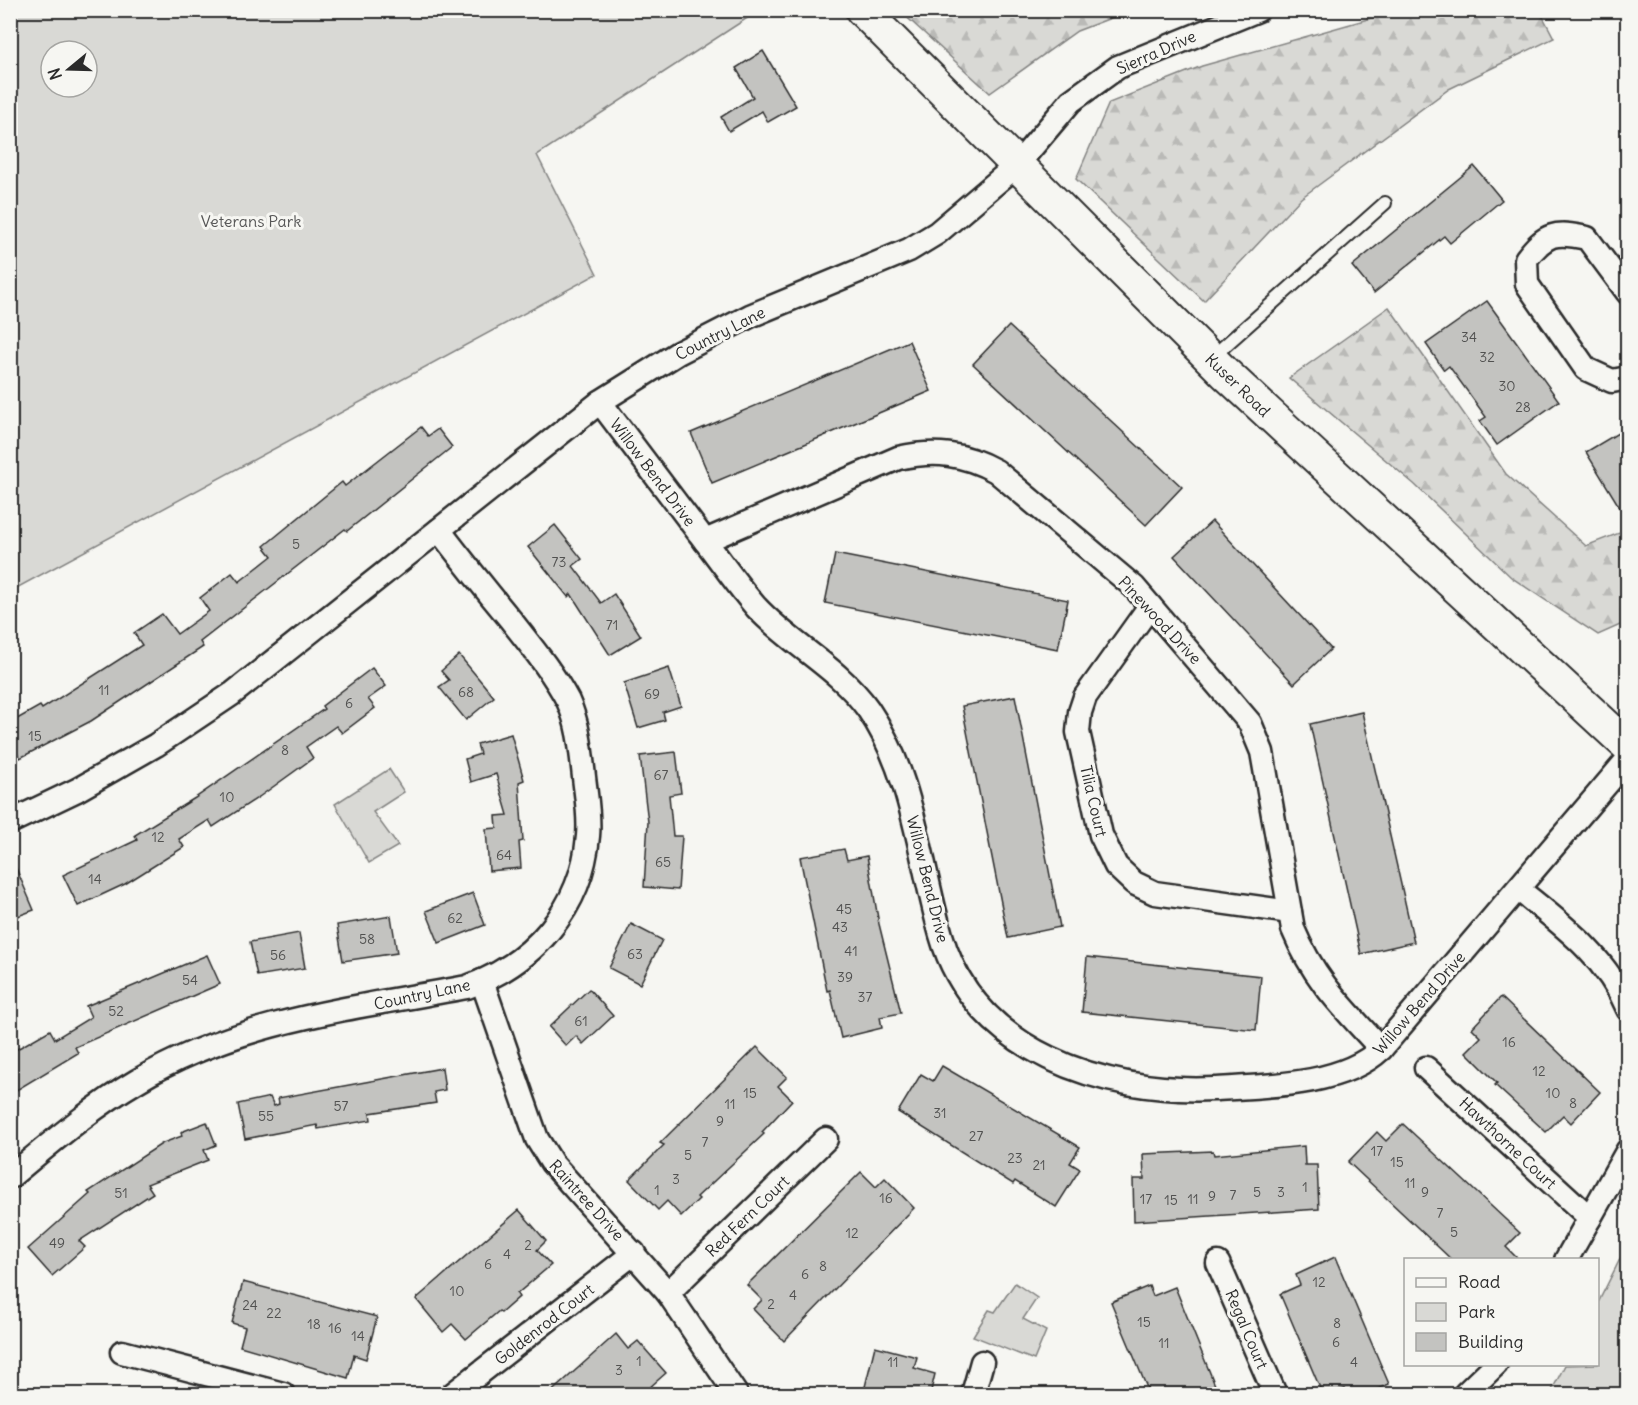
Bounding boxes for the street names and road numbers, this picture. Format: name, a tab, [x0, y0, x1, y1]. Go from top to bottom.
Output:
street label: Sierra Drive	[1113, 26, 1199, 78]
street label: Country Lane	[672, 302, 768, 364]
street label: Kuser Road	[1201, 349, 1275, 421]
street label: Willow Bend Drive	[606, 414, 700, 530]
street label: Pinewood Drive	[1114, 572, 1206, 668]
street label: Tilia Court	[1076, 763, 1112, 839]
street label: Willow Bend Drive	[903, 813, 953, 945]
street label: Willow Bend Drive	[1369, 947, 1469, 1059]
street label: Country Lane	[372, 974, 472, 1014]
street label: Hawthorne Court	[1455, 1093, 1561, 1194]
street label: Raintree Drive	[545, 1155, 629, 1245]
street label: Red Fern Court	[701, 1171, 793, 1261]
street label: Goldenrod Court	[490, 1279, 598, 1369]
street label: Regal Court	[1221, 1286, 1273, 1372]

